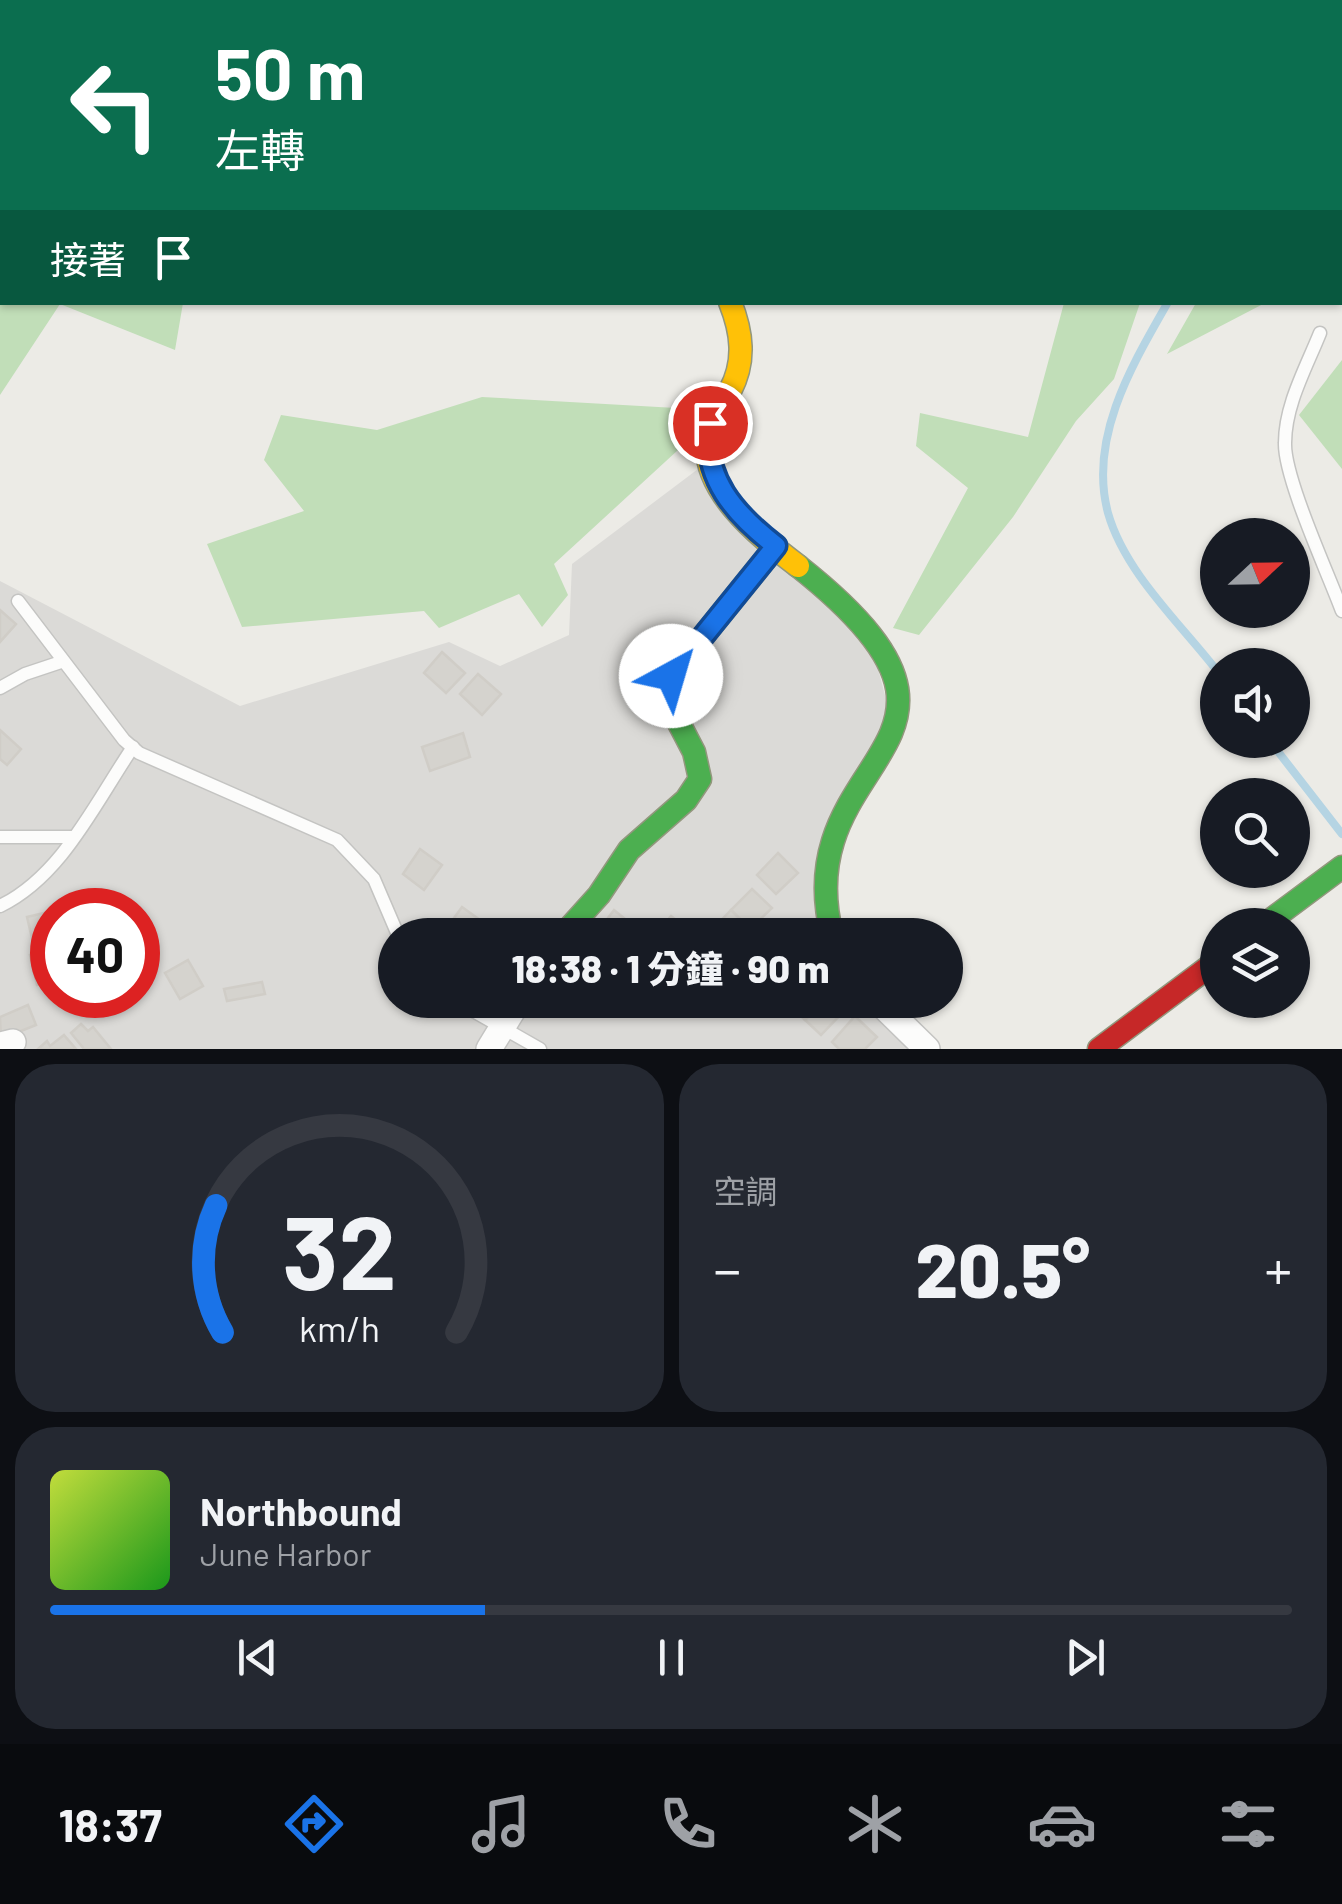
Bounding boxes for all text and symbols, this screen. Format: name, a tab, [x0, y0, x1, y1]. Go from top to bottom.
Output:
text: 50 m	[215, 30, 365, 114]
icon: left	[50, 40, 180, 170]
text: 左轉	[215, 122, 305, 176]
icon: arrive	[146, 230, 201, 285]
text: 接著	[50, 236, 126, 282]
pin	[668, 381, 753, 466]
icon: arrive	[683, 396, 738, 451]
north arrow	[1200, 518, 1310, 628]
map controls	[1200, 518, 1310, 1018]
position arrow	[619, 624, 723, 728]
button: sound	[1200, 648, 1310, 758]
button: search	[1200, 778, 1310, 888]
speed limit sign: 40	[30, 888, 160, 1018]
button: layers	[1200, 908, 1310, 1018]
text: 18:38 · 1 分鐘 · 90 m	[512, 945, 829, 991]
text: 空調	[714, 1171, 778, 1209]
text: 32	[282, 1186, 396, 1311]
text: 20.5°	[915, 1223, 1090, 1313]
text: −	[714, 1235, 741, 1301]
text: +	[1264, 1235, 1292, 1301]
text: km/h	[299, 1306, 380, 1349]
text: Northbound	[200, 1488, 402, 1534]
text: June Harbor	[200, 1534, 371, 1572]
icon: previous	[230, 1630, 285, 1685]
icon: pause	[644, 1630, 699, 1685]
icon: next	[1058, 1630, 1113, 1685]
icon: directions	[279, 1789, 349, 1859]
icon: music	[466, 1789, 536, 1859]
icon: phone	[653, 1789, 723, 1859]
icon: climate	[840, 1789, 910, 1859]
icon: car	[1027, 1789, 1097, 1859]
icon: filters	[1213, 1789, 1283, 1859]
text: 18:37	[58, 1797, 162, 1851]

